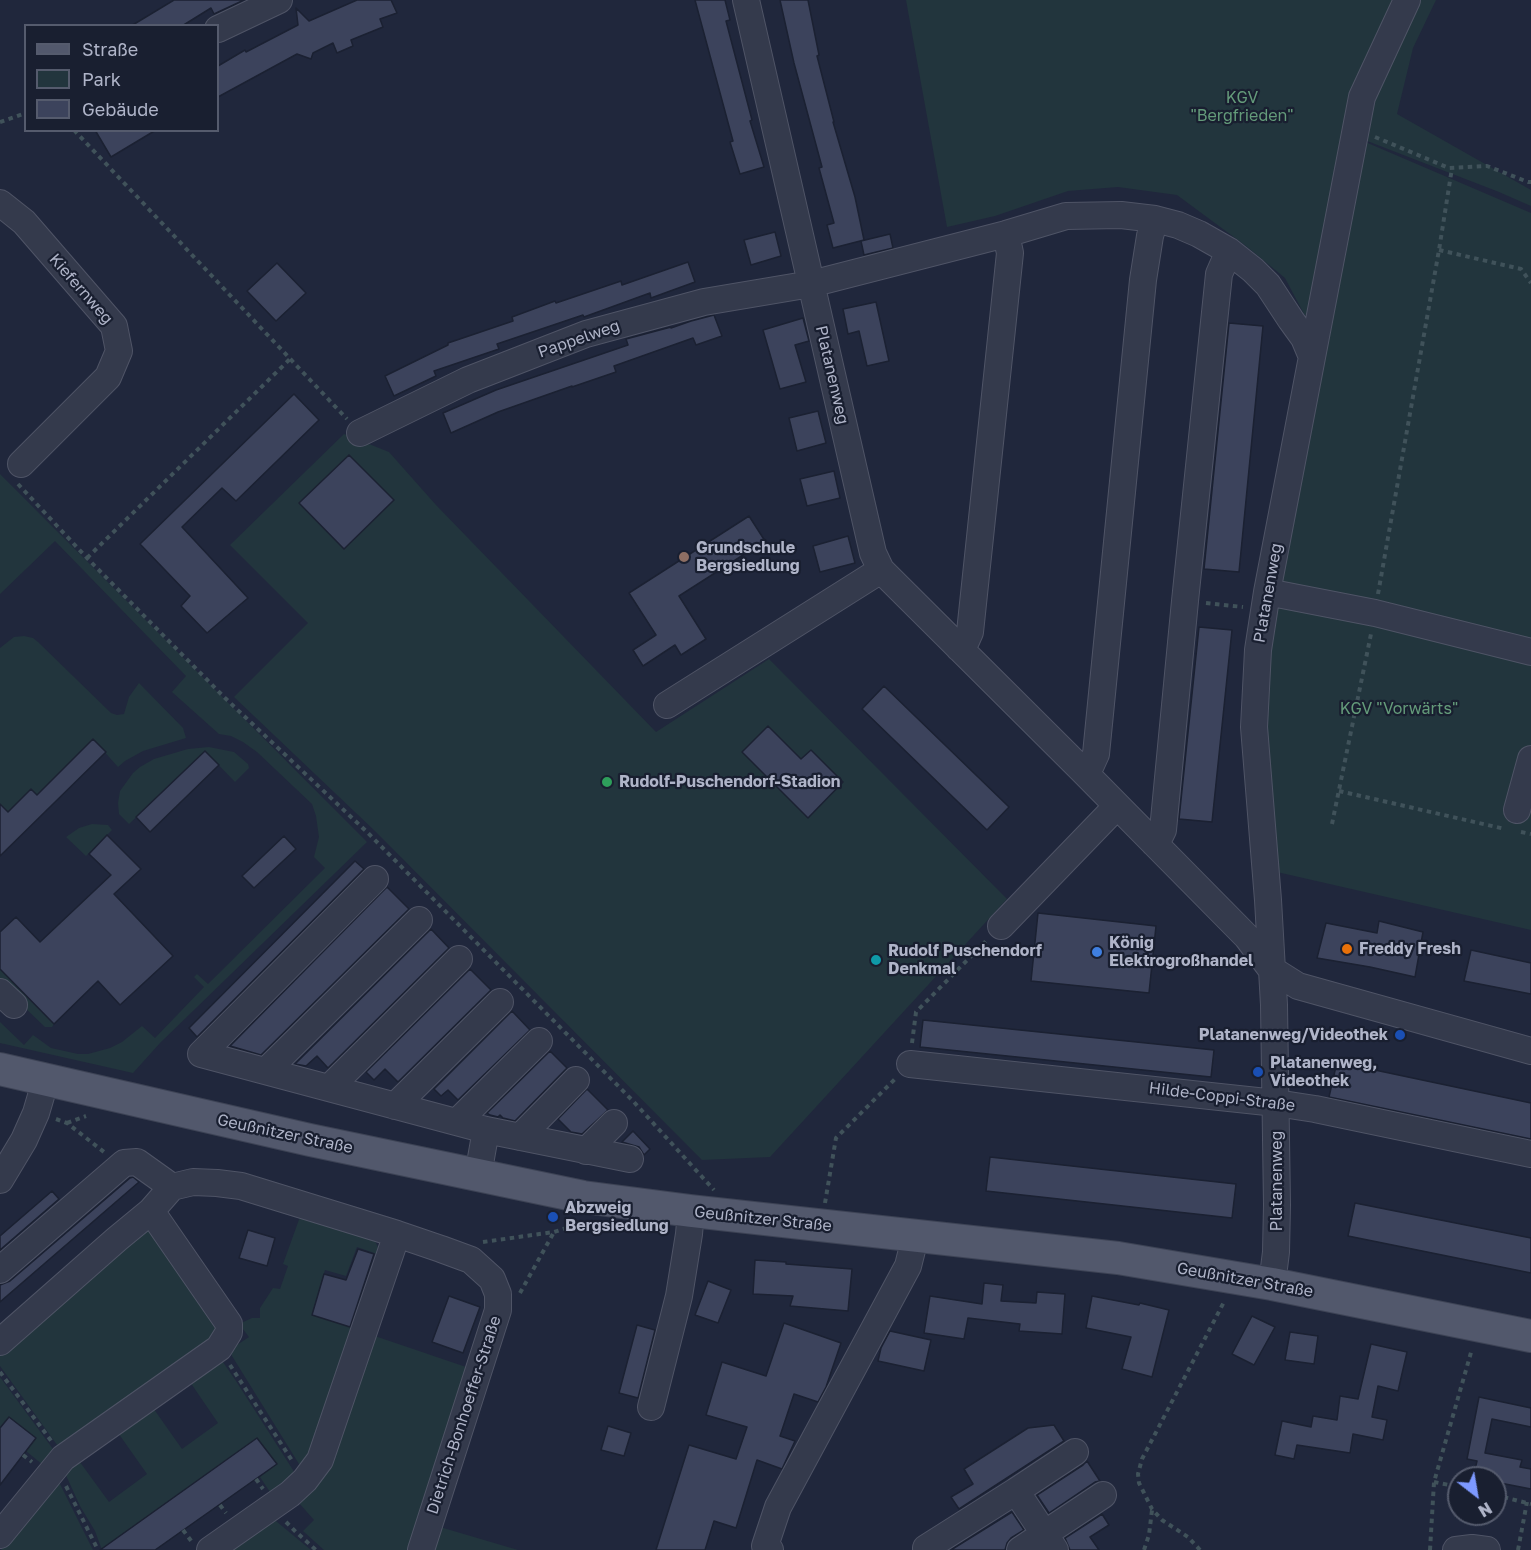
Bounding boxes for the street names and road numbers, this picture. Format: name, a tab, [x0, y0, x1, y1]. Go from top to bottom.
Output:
street label: Kiefernweg	[45, 250, 117, 328]
street label: Pappelweg	[536, 316, 622, 362]
street label: Platanenweg	[811, 324, 853, 426]
street label: Platanenweg	[1250, 542, 1286, 644]
street label: Hilde-Coppi-Straße	[1148, 1079, 1296, 1115]
street label: Geußnitzer Straße	[215, 1110, 355, 1158]
street label: Platanenweg	[1267, 1131, 1287, 1231]
street label: Geußnitzer Straße	[693, 1202, 833, 1236]
street label: Geußnitzer Straße	[1175, 1259, 1315, 1301]
street label: Dietrich-Bonhoeffer-Straße	[423, 1313, 505, 1517]

